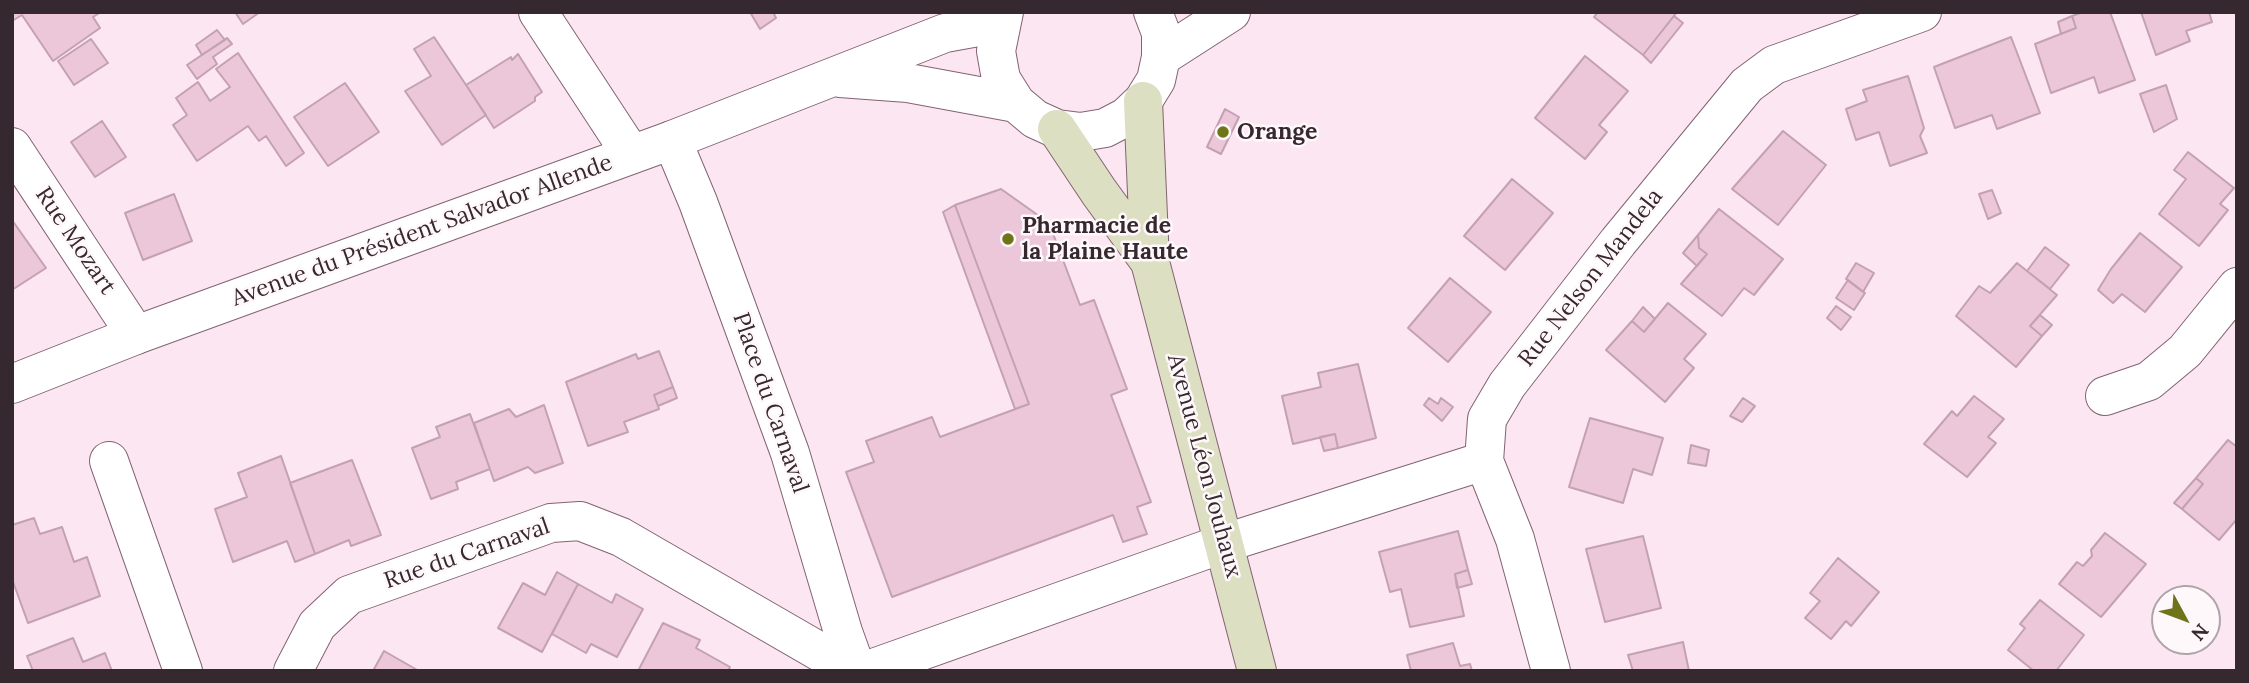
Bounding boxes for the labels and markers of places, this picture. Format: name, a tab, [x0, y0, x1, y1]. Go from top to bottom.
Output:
place label: Orange	[1237, 118, 1317, 146]
marker: Orange	[1215, 124, 1231, 140]
place label: Pharmacie de la Plaine Haute	[1022, 212, 1188, 266]
marker: Pharmacie de la Plaine Haute	[1000, 231, 1016, 247]

